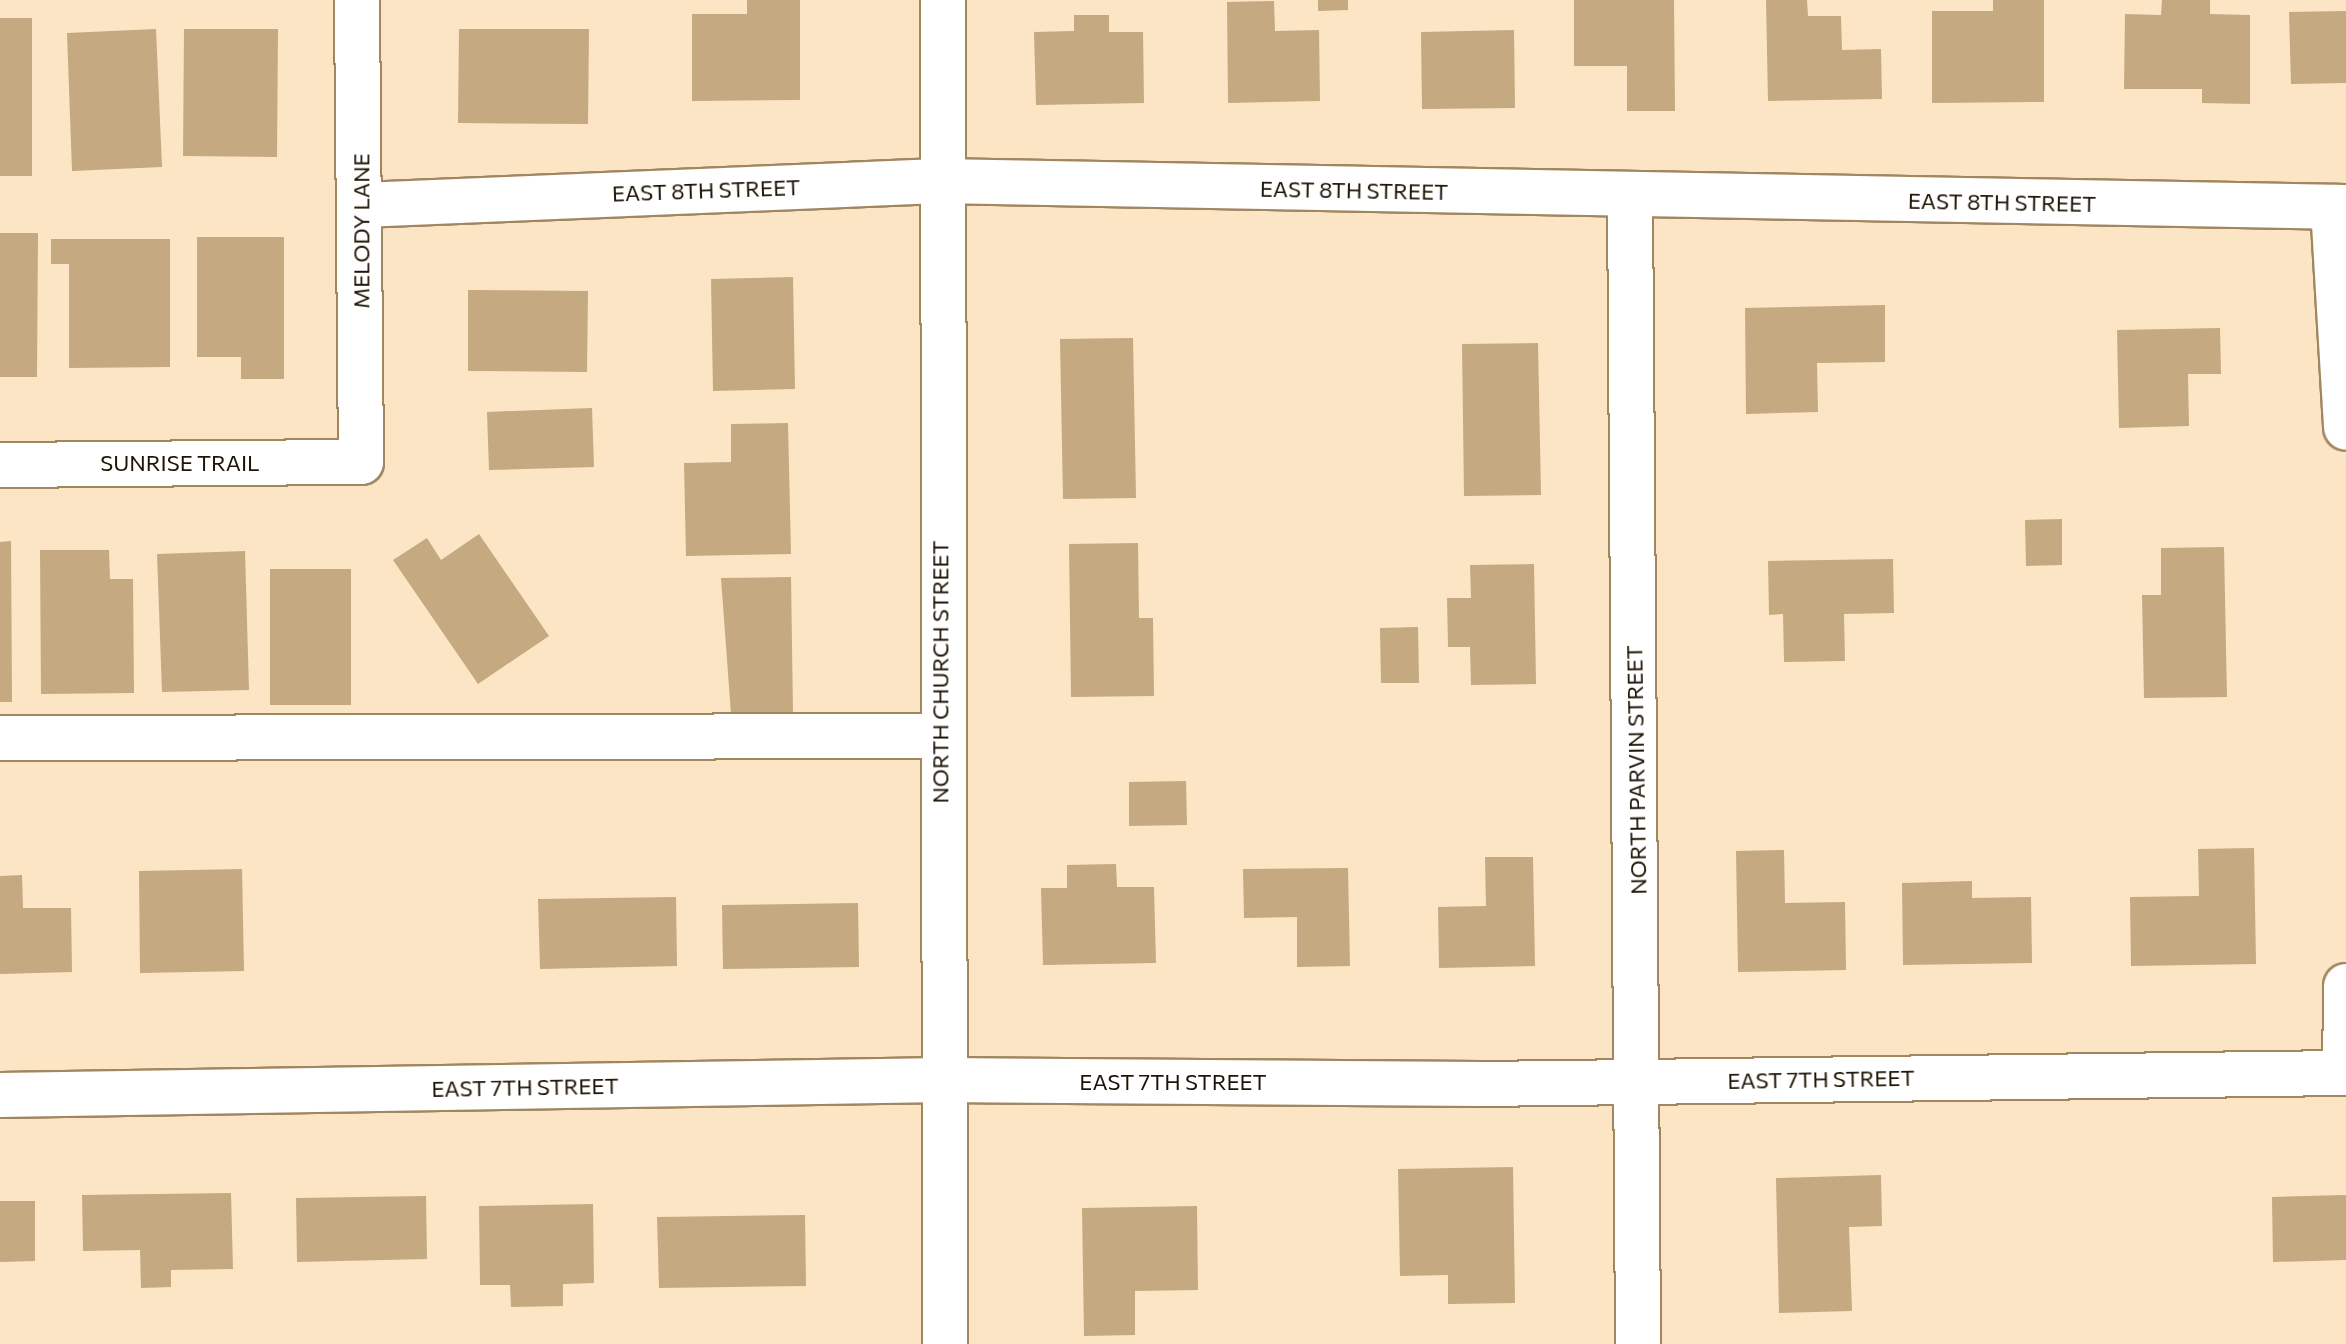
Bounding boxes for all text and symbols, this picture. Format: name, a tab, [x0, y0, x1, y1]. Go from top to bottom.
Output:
street label: MELODY LANE	[348, 153, 374, 309]
street label: EAST 8TH STREET	[611, 174, 801, 206]
street label: EAST 8TH STREET	[1260, 175, 1448, 205]
street label: EAST 8TH STREET	[1908, 187, 2096, 217]
street label: SUNRISE TRAIL	[100, 450, 260, 476]
street label: NORTH CHURCH STREET	[927, 540, 953, 804]
street label: NORTH PARVIN STREET	[1621, 645, 1651, 895]
street label: EAST 7TH STREET	[1727, 1064, 1915, 1094]
street label: EAST 7TH STREET	[1079, 1069, 1267, 1095]
street label: EAST 7TH STREET	[431, 1072, 619, 1102]

